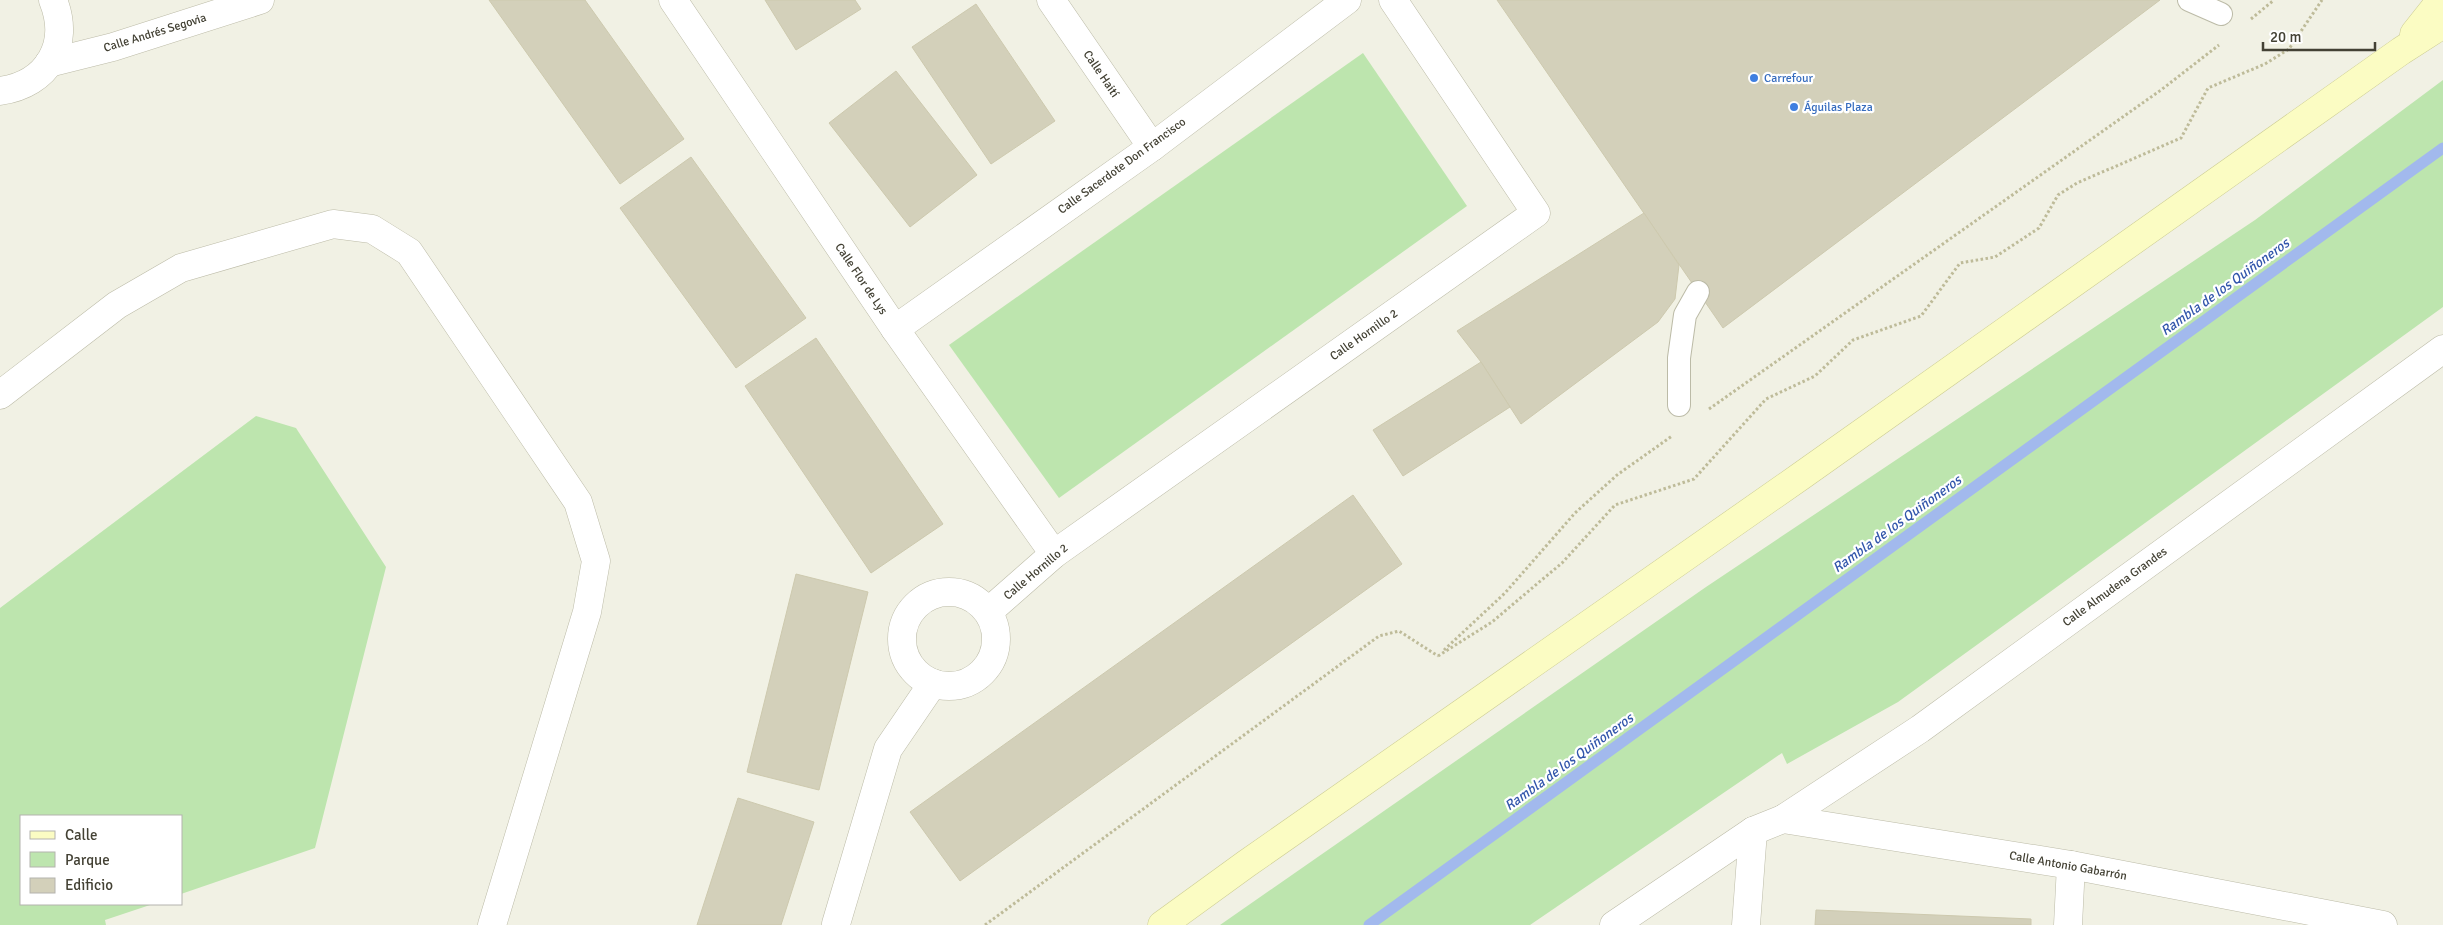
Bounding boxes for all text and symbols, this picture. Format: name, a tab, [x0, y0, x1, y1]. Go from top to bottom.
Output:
street label: Calle Andrés Segovia	[102, 10, 208, 56]
scale bar	[2263, 20, 2376, 52]
text: 20 m	[2270, 28, 2301, 46]
street label: Calle Haití	[1080, 48, 1123, 101]
place label: Carrefour	[1764, 71, 1814, 86]
marker: Carrefour	[1748, 72, 1760, 84]
place label: Águilas Plaza	[1804, 100, 1873, 115]
marker: Águilas Plaza	[1788, 101, 1800, 113]
street label: Calle Sacerdote Don Francisco	[1055, 114, 1189, 218]
water label: Rambla de los Quiñoneros	[2157, 234, 2294, 339]
street label: Calle Flor de Lys	[832, 240, 890, 318]
street label: Calle Hornillo 2	[1327, 306, 1401, 364]
water label: Rambla de los Quiñoneros	[1829, 471, 1966, 576]
street label: Calle Hornillo 2	[1001, 541, 1071, 603]
street label: Calle Almudena Grandes	[2060, 544, 2170, 630]
water label: Rambla de los Quiñoneros	[1501, 709, 1638, 814]
legend	[20, 815, 182, 905]
text: Calle	[65, 826, 98, 844]
street label: Calle Antonio Gabarrón	[2008, 848, 2128, 884]
text: Parque	[65, 851, 110, 869]
text: Edificio	[65, 876, 113, 894]

